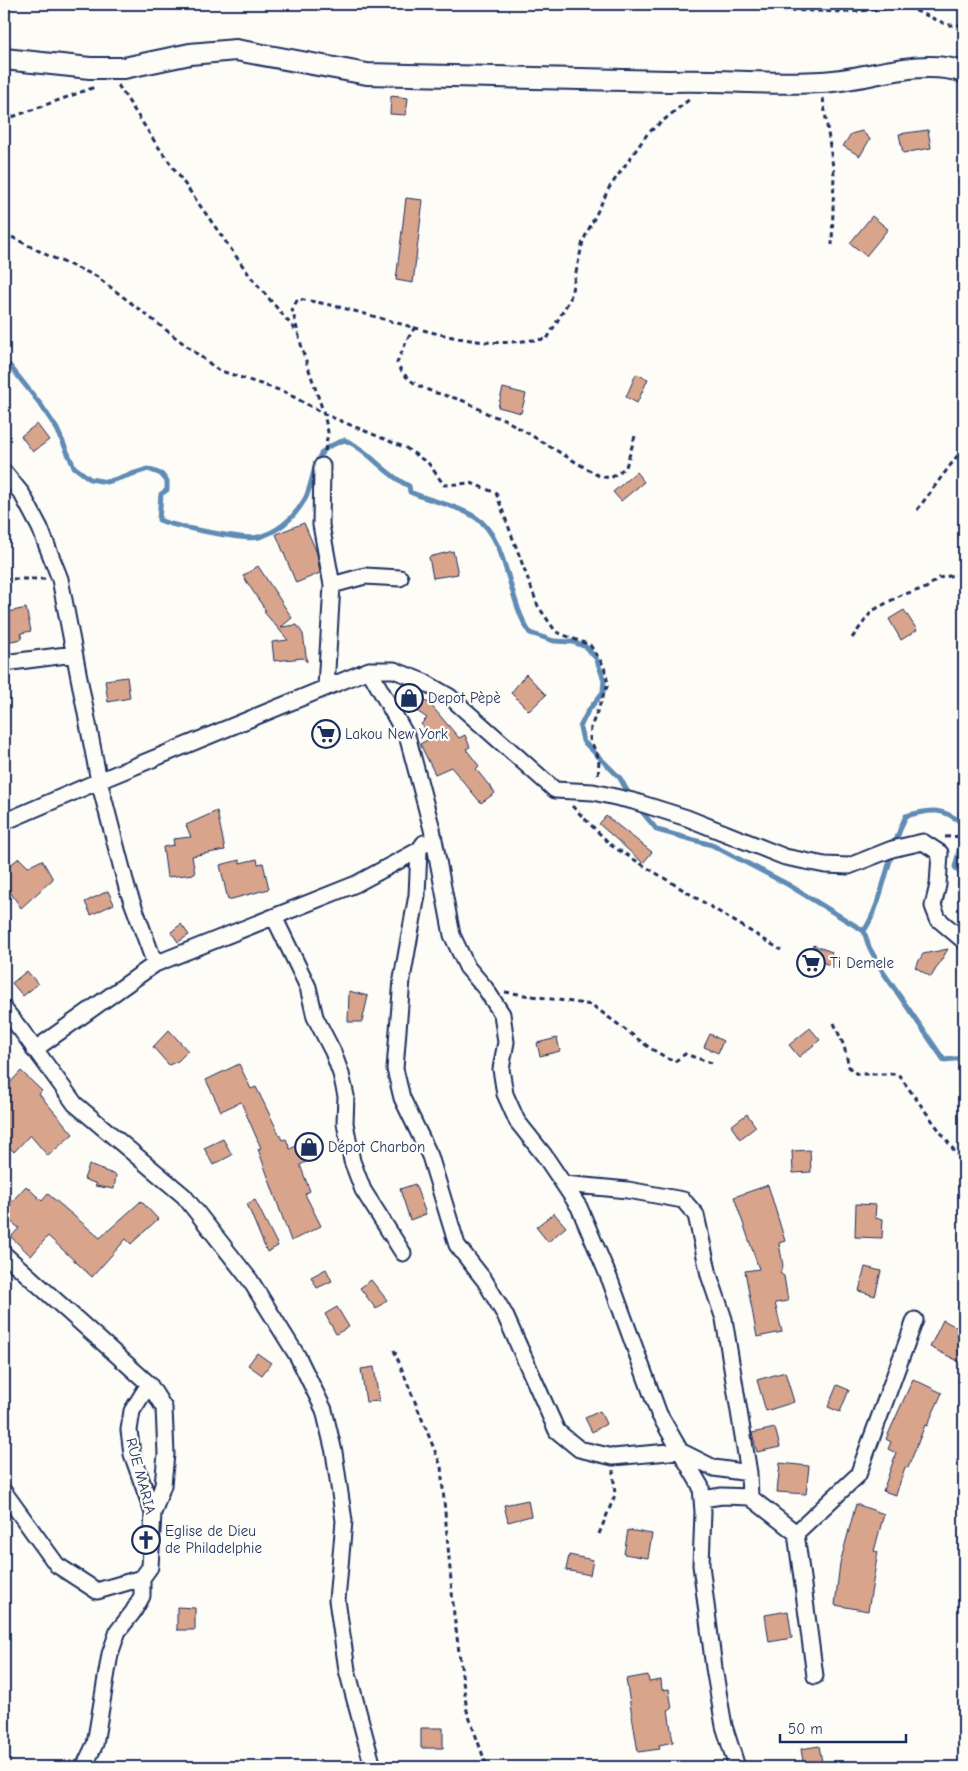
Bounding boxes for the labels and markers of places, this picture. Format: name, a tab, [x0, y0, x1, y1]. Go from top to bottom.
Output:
shop icon: Depot Pèpè	[394, 683, 424, 713]
place label: Depot Pèpè	[428, 689, 501, 707]
supermarket icon: Lakou New York	[311, 719, 341, 749]
place label: Lakou New York	[345, 725, 449, 743]
supermarket icon: Ti Demele	[796, 948, 826, 978]
place label: Ti Demele	[830, 954, 894, 972]
shop icon: Dépot Charbon	[294, 1132, 324, 1162]
place label: Dépot Charbon	[328, 1138, 425, 1156]
place label: Eglise de Dieu de Philadelphie	[165, 1522, 263, 1557]
church icon: Eglise de Dieu de Philadelphie	[131, 1525, 161, 1555]

